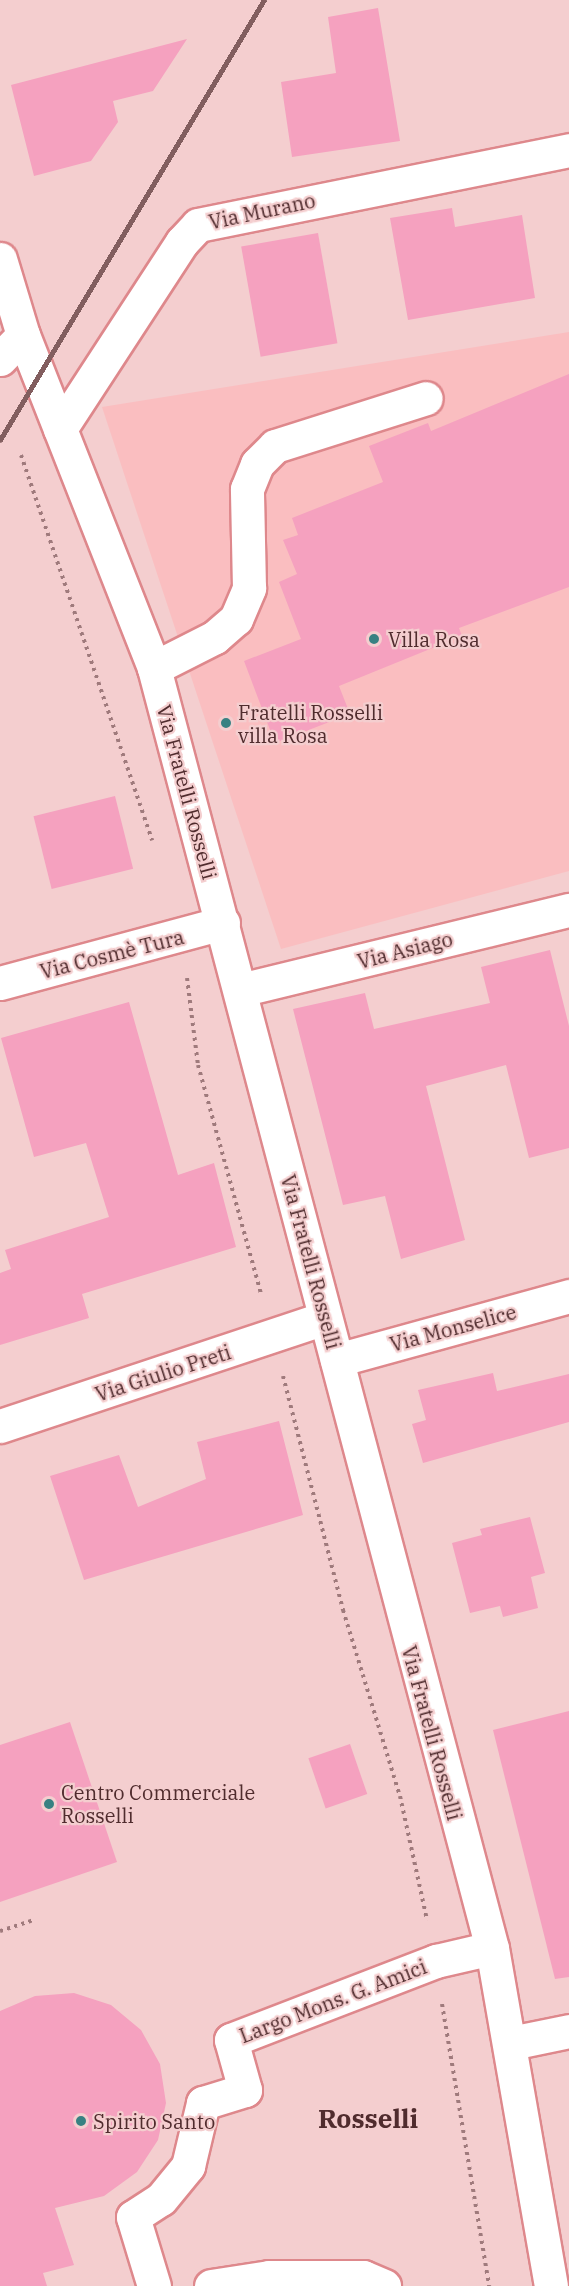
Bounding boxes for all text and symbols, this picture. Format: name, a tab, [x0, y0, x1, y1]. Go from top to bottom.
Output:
street label: Via Murano	[206, 188, 318, 234]
place label: Villa Rosa	[388, 627, 480, 651]
marker: Villa Rosa	[365, 630, 383, 648]
place label: Fratelli Rosselli villa Rosa	[238, 700, 383, 747]
street label: Via Fratelli Rosselli	[152, 702, 222, 882]
marker: Fratelli Rosselli villa Rosa	[219, 716, 233, 730]
street label: Via Cosmè Tura	[37, 924, 187, 984]
street label: Via Asiago	[355, 927, 455, 973]
street label: Via Fratelli Rosselli	[276, 1172, 346, 1352]
street label: Via Monselice	[387, 1300, 519, 1356]
street label: Via Giulio Preti	[92, 1340, 234, 1406]
street label: Via Fratelli Rosselli	[397, 1643, 467, 1823]
place label: Centro Commerciale Rosselli	[61, 1780, 255, 1827]
marker: Centro Commerciale Rosselli	[42, 1797, 56, 1811]
street label: Largo Mons. G. Amici	[236, 1954, 430, 2048]
district label: Rosselli	[318, 2103, 418, 2135]
place label: Spirito Santo	[93, 2109, 215, 2133]
marker: Spirito Santo	[74, 2114, 88, 2128]

